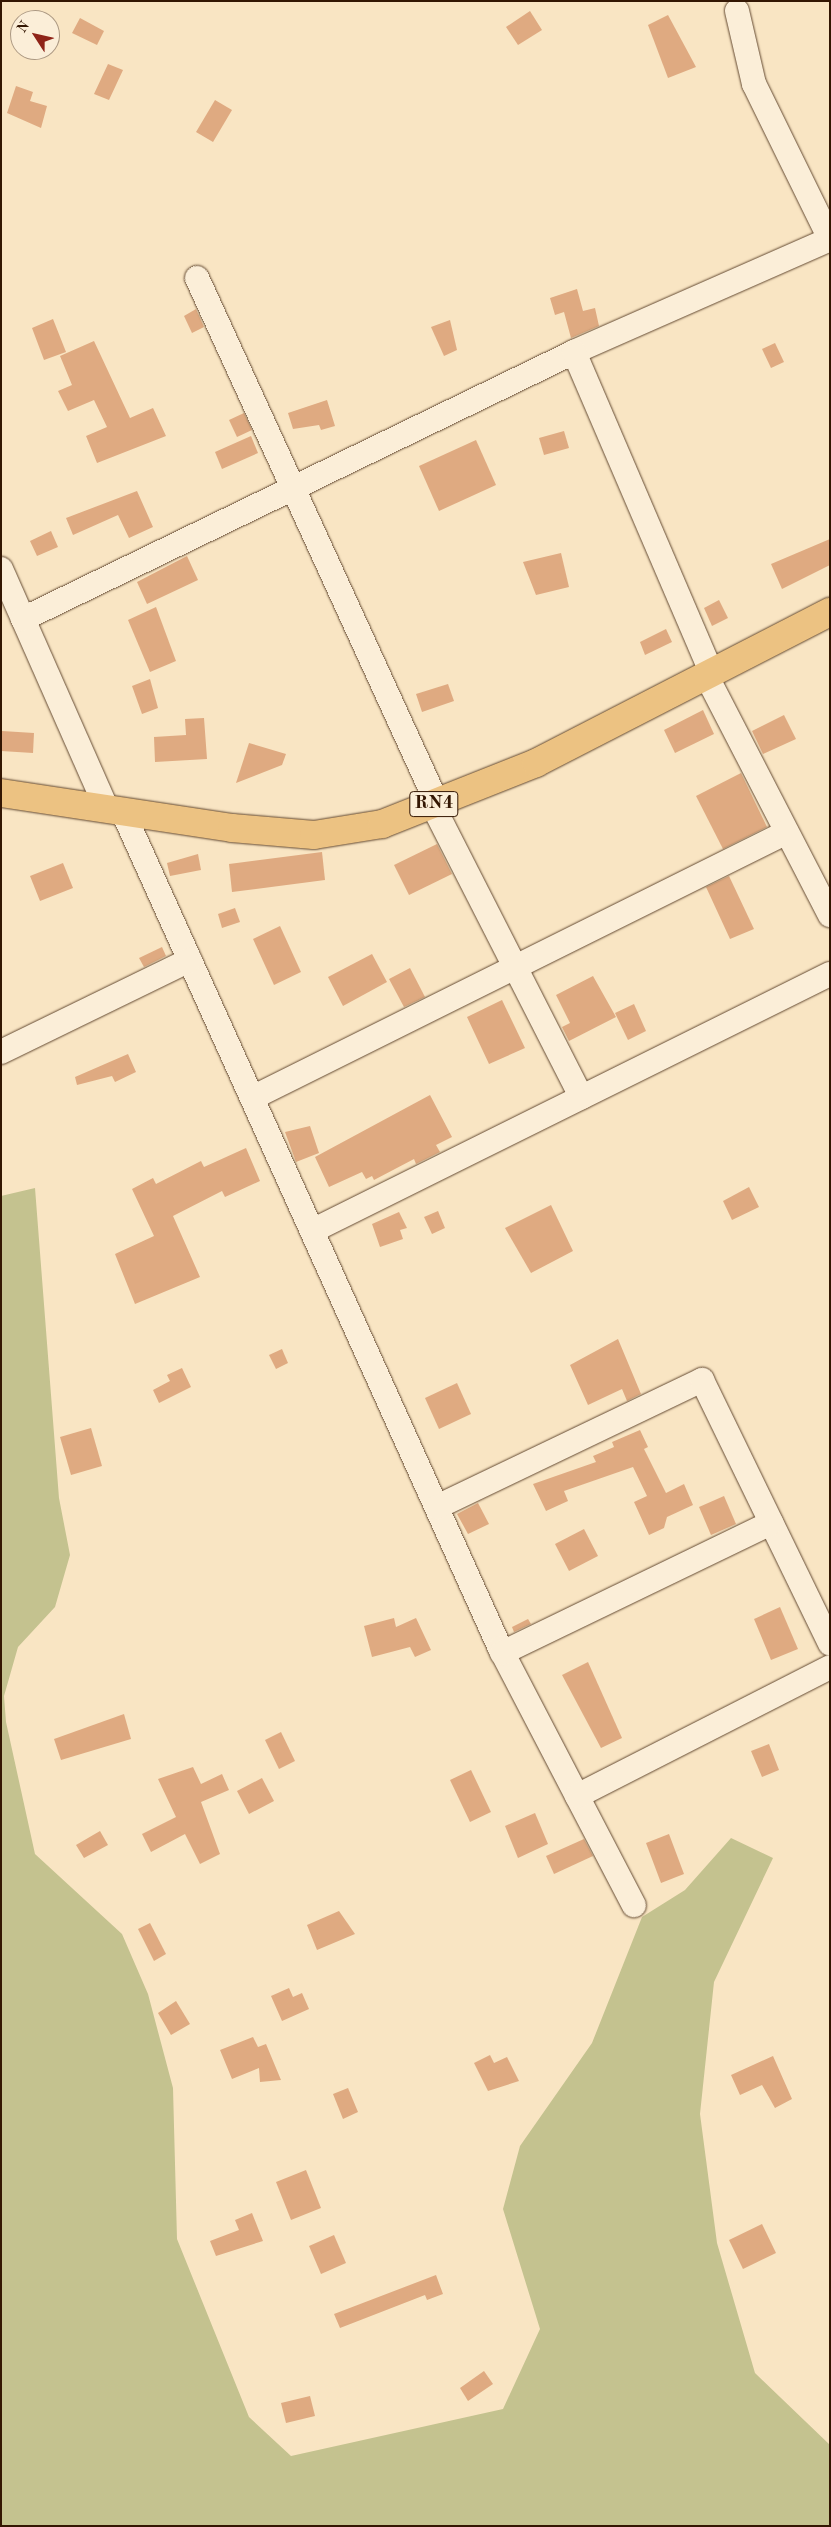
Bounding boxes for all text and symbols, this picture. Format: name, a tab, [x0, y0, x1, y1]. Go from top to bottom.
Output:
north arrow	[10, 10, 60, 60]
text: N	[15, 19, 32, 35]
road number: RN4	[409, 788, 459, 821]

